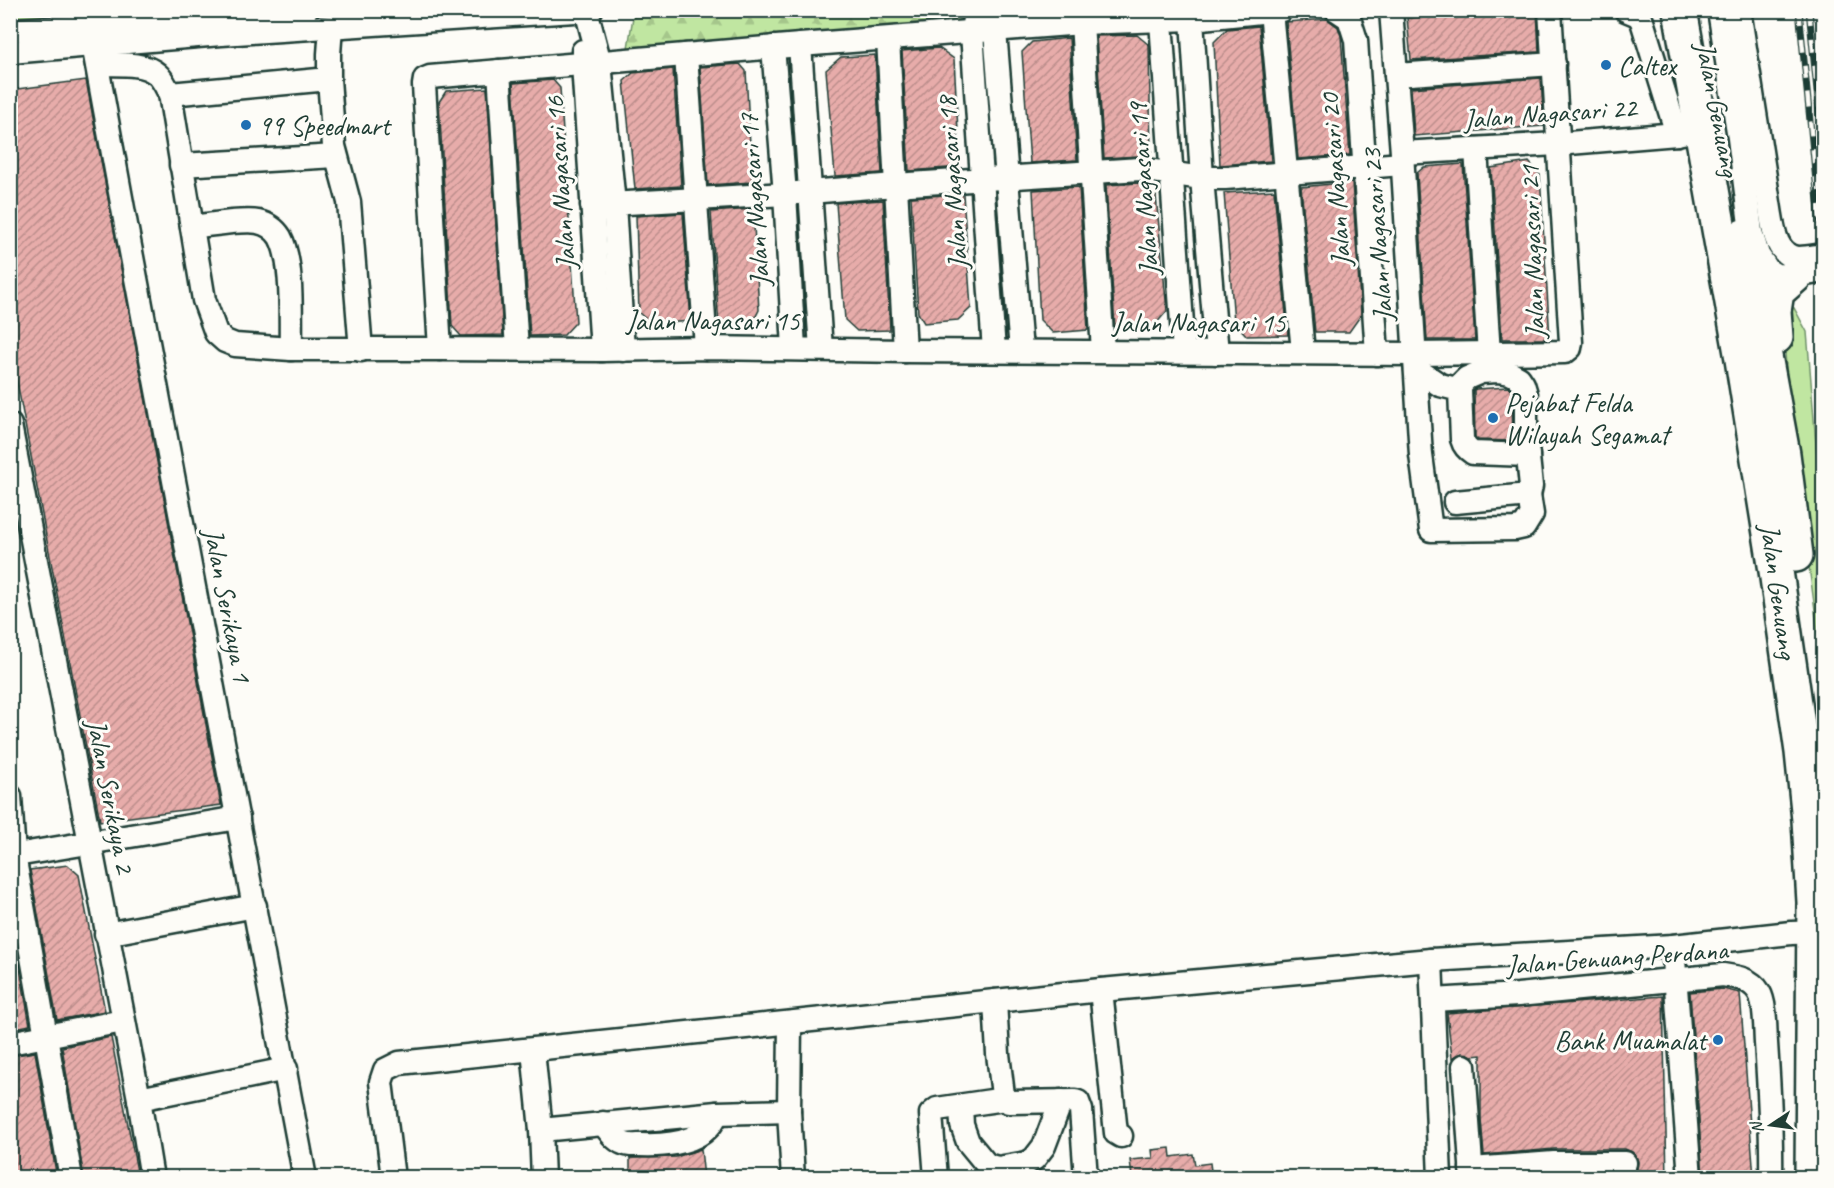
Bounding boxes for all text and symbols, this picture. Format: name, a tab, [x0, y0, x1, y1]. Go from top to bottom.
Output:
street label: Jalan Genuang	[1687, 37, 1749, 181]
place label: Caltex	[1618, 48, 1679, 83]
marker: Caltex	[1599, 58, 1613, 72]
street label: Jalan Nagasari 22	[1460, 89, 1640, 137]
street label: Jalan Nagasari 20	[1311, 90, 1359, 270]
street label: Jalan Nagasari 18	[928, 93, 976, 273]
street label: Jalan Nagasari 16	[536, 94, 584, 273]
street label: Jalan Nagasari 19	[1119, 99, 1167, 279]
place label: 99 Speedmart	[258, 108, 393, 143]
street label: Jalan Nagasari 17	[730, 111, 778, 290]
marker: 99 Speedmart	[239, 118, 253, 132]
street label: Jalan Nagasari 23	[1353, 145, 1401, 325]
street label: Jalan Nagasari 21	[1511, 163, 1553, 341]
street label: Jalan Nagasari 15	[624, 303, 801, 338]
street label: Jalan Nagasari 15	[1110, 305, 1287, 340]
place label: Pejabat Felda Wilayah Segamat	[1505, 385, 1673, 452]
marker: Pejabat Felda Wilayah Segamat	[1486, 411, 1500, 425]
street label: Jalan Genuang	[1752, 519, 1806, 663]
street label: Jalan Serikaya 1	[196, 523, 260, 686]
street label: Jalan Serikaya 2	[79, 714, 143, 878]
street label: Jalan Genuang Perdana	[1503, 932, 1731, 982]
place label: Bank Muamalat	[1554, 1023, 1709, 1058]
marker: Bank Muamalat	[1711, 1033, 1725, 1047]
north arrow	[1741, 1095, 1801, 1155]
text: N	[1746, 1118, 1768, 1135]

